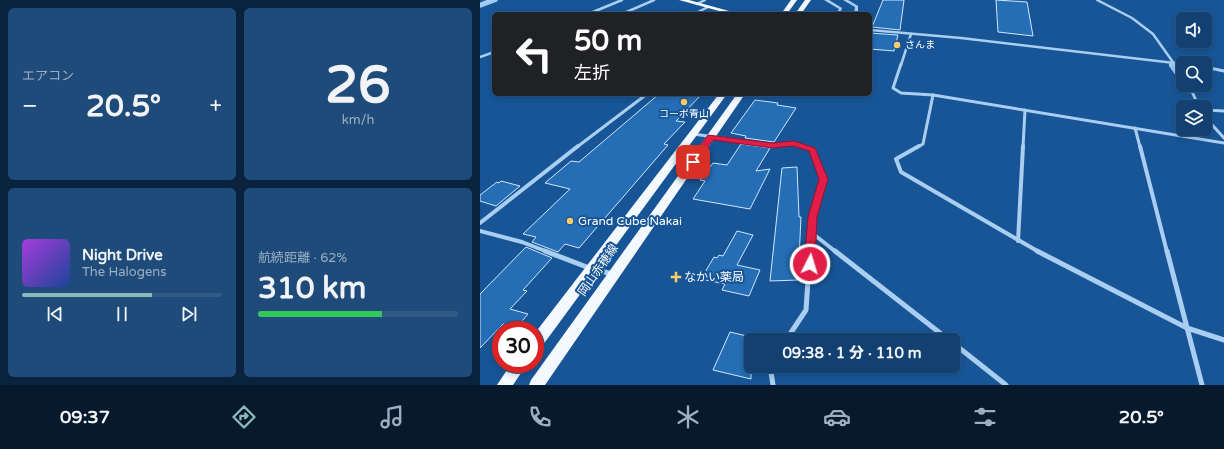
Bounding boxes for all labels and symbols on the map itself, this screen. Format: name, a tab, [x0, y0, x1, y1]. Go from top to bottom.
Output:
place label: さんま	[905, 39, 935, 51]
marker: さんま	[892, 40, 902, 50]
marker: コーポ青山	[679, 97, 689, 107]
place label: コーポ青山	[659, 108, 709, 120]
pin	[676, 145, 710, 179]
place label: Grand Cube Nakai	[578, 214, 682, 228]
marker: Grand Cube Nakai	[565, 216, 575, 226]
street label: 岡山赤穂線	[575, 241, 621, 299]
position arrow	[789, 243, 831, 285]
place label: なかい薬局	[684, 270, 744, 284]
marker: なかい薬局	[671, 272, 681, 282]
speed limit sign: 30	[492, 321, 544, 373]

